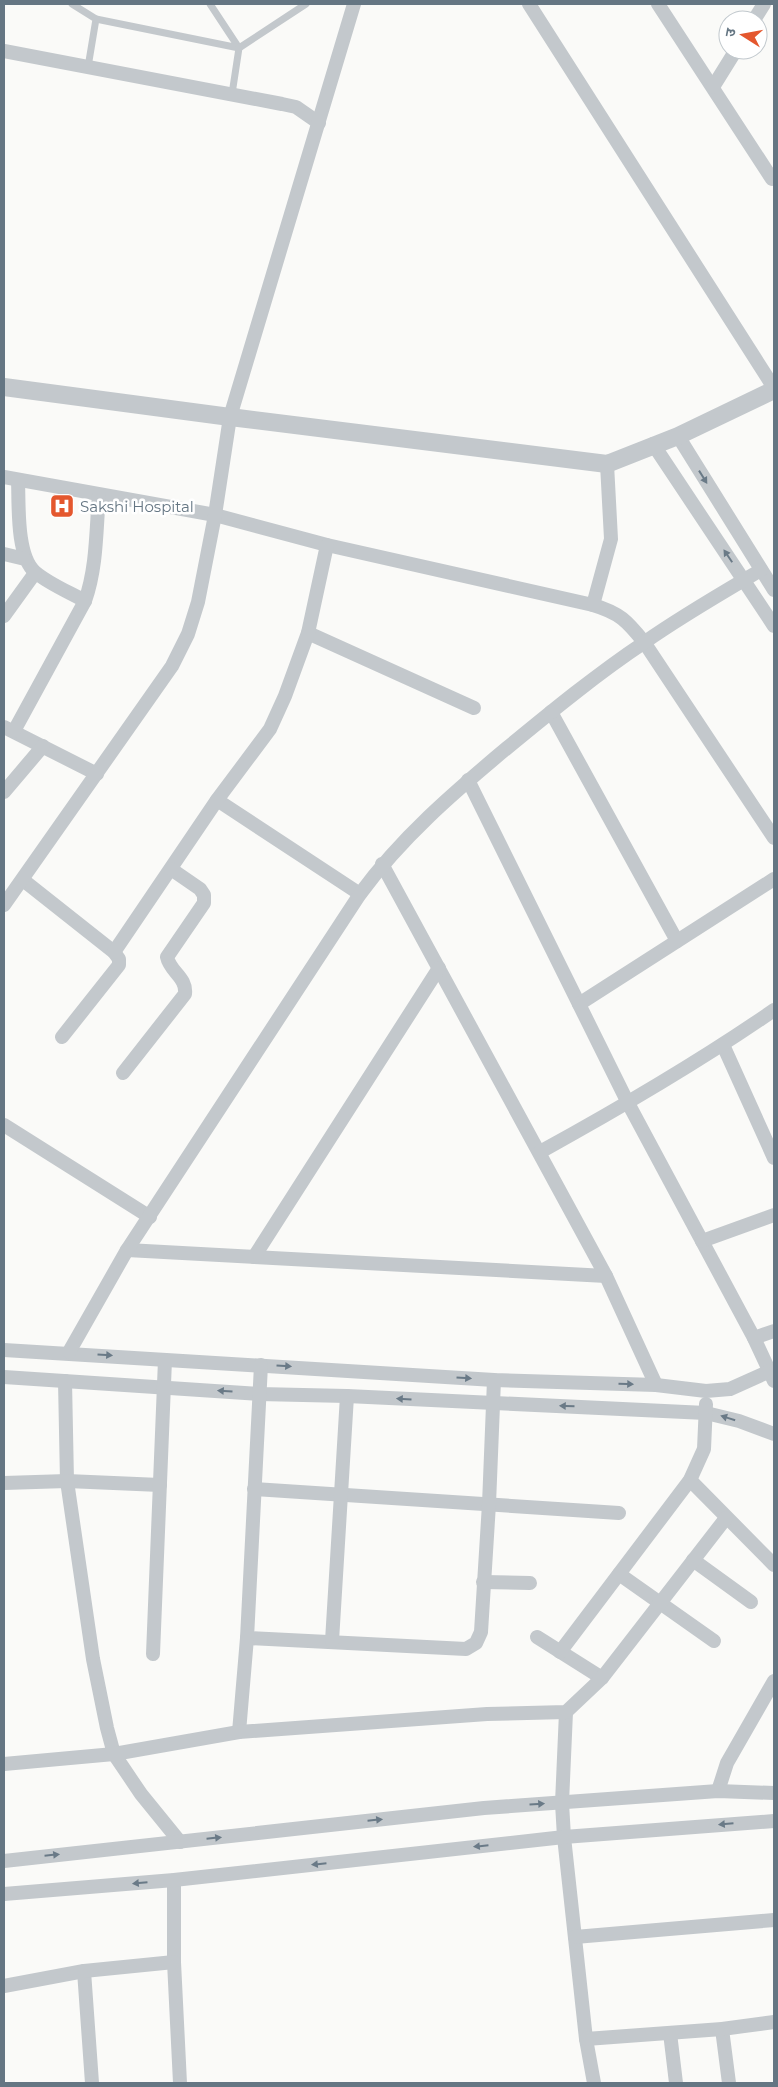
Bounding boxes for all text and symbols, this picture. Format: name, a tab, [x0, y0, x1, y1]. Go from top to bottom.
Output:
north arrow	[718, 10, 768, 60]
text: उ	[721, 26, 740, 38]
one-way arrow	[699, 470, 708, 484]
hospital icon: Sakshi Hospital	[49, 493, 75, 519]
place label: Sakshi Hospital	[80, 497, 194, 516]
one-way arrow	[723, 549, 732, 563]
one-way arrow	[97, 1352, 113, 1360]
one-way arrow	[277, 1363, 293, 1371]
one-way arrow	[456, 1375, 472, 1383]
one-way arrow	[619, 1380, 635, 1388]
one-way arrow	[216, 1387, 232, 1395]
one-way arrow	[396, 1394, 412, 1402]
one-way arrow	[558, 1402, 574, 1410]
one-way arrow	[721, 1413, 736, 1421]
one-way arrow	[529, 1800, 545, 1808]
one-way arrow	[368, 1816, 384, 1824]
one-way arrow	[717, 1821, 733, 1829]
one-way arrow	[206, 1834, 222, 1842]
one-way arrow	[473, 1842, 489, 1850]
one-way arrow	[45, 1851, 61, 1859]
one-way arrow	[311, 1860, 327, 1868]
one-way arrow	[132, 1879, 148, 1887]

